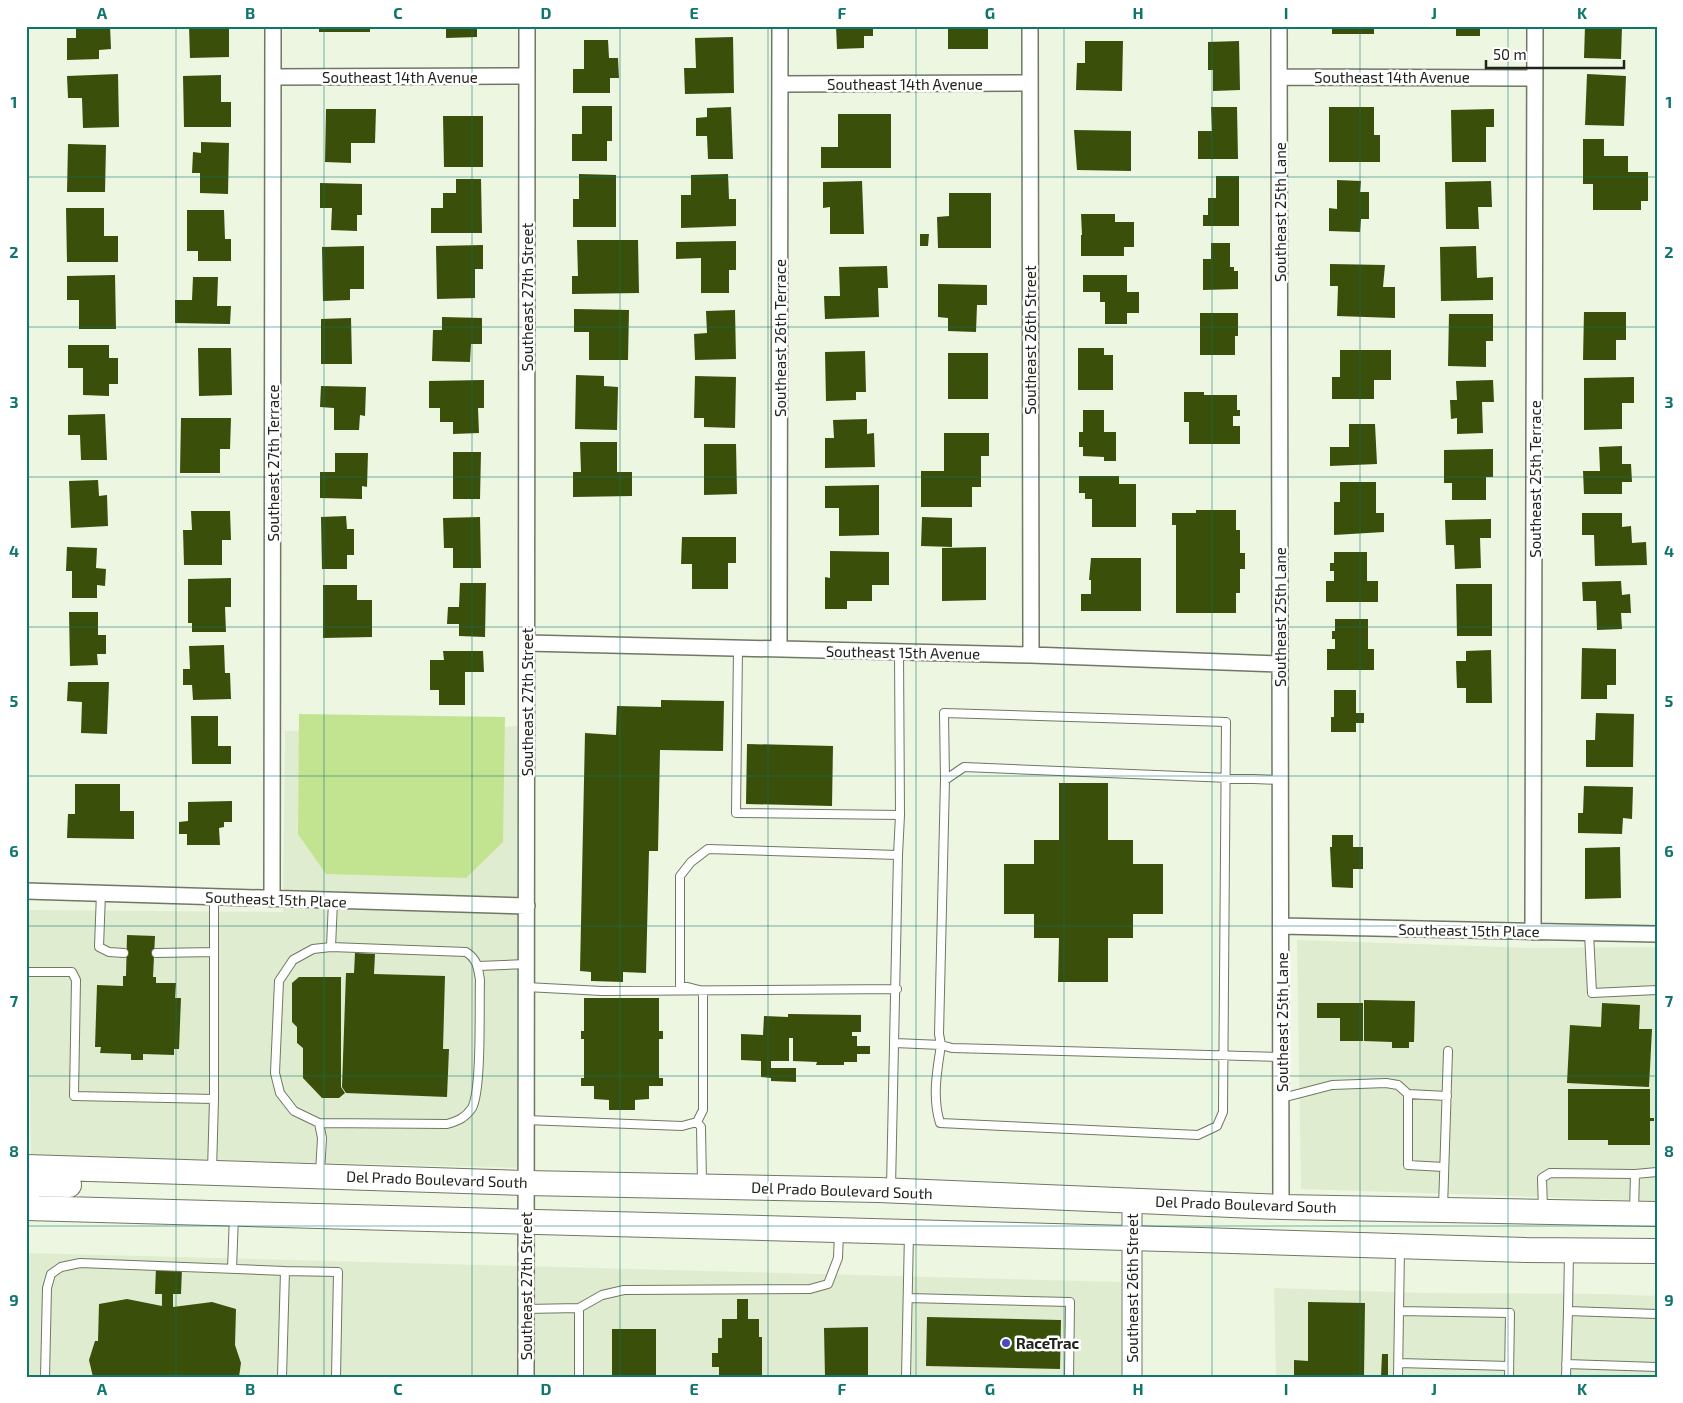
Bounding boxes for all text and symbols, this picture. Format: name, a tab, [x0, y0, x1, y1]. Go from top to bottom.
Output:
text: A	[97, 3, 108, 22]
text: B	[245, 3, 255, 22]
text: C	[393, 3, 403, 22]
text: D	[541, 3, 552, 22]
text: E	[689, 3, 699, 22]
text: F	[838, 3, 847, 22]
text: G	[985, 3, 995, 22]
text: H	[1132, 3, 1144, 22]
text: I	[1284, 3, 1288, 22]
text: J	[1431, 3, 1437, 22]
text: K	[1577, 3, 1588, 22]
scale bar	[1486, 38, 1623, 70]
text: 50 m	[1493, 45, 1527, 63]
street label: Southeast 14th Avenue	[322, 68, 478, 86]
street label: Southeast 14th Avenue	[1314, 68, 1470, 86]
street label: Southeast 14th Avenue	[827, 75, 983, 93]
text: 1	[11, 92, 17, 111]
text: 1	[1666, 92, 1672, 111]
street label: Southeast 25th Lane	[1271, 142, 1289, 282]
street label: Southeast 27th Street	[518, 222, 536, 371]
text: 2	[9, 242, 19, 261]
text: 2	[1664, 242, 1674, 261]
street label: Southeast 26th Terrace	[771, 259, 789, 417]
street label: Southeast 26th Street	[1021, 265, 1039, 415]
street label: Southeast 27th Terrace	[264, 384, 282, 542]
text: 3	[9, 392, 19, 411]
text: 3	[1664, 392, 1674, 411]
street label: Southeast 25th Terrace	[1526, 400, 1544, 558]
text: 4	[9, 541, 19, 560]
text: 4	[1664, 541, 1674, 560]
street label: Southeast 25th Lane	[1271, 547, 1289, 687]
street label: Southeast 27th Street	[518, 627, 536, 776]
street label: Southeast 15th Avenue	[826, 642, 980, 662]
text: 5	[10, 691, 19, 710]
text: 5	[1665, 691, 1674, 710]
text: 6	[9, 841, 19, 860]
text: 6	[1664, 841, 1674, 860]
street label: Southeast 15th Place	[205, 888, 347, 910]
street label: Southeast 15th Place	[1398, 920, 1540, 940]
street label: Southeast 25th Lane	[1273, 952, 1291, 1092]
text: 7	[10, 991, 19, 1010]
text: 7	[1665, 991, 1674, 1010]
text: 8	[9, 1141, 19, 1160]
text: 8	[1664, 1141, 1674, 1160]
street label: Del Prado Boulevard South	[346, 1167, 528, 1191]
street label: Del Prado Boulevard South	[751, 1178, 933, 1202]
street label: Del Prado Boulevard South	[1155, 1192, 1337, 1216]
street label: Southeast 27th Street	[517, 1211, 535, 1360]
street label: Southeast 26th Street	[1123, 1213, 1141, 1363]
text: 9	[9, 1290, 19, 1309]
text: 9	[1664, 1290, 1674, 1309]
place label: RaceTrac	[1016, 1334, 1080, 1352]
marker: RaceTrac	[1000, 1337, 1012, 1349]
text: A	[97, 1379, 108, 1398]
text: B	[245, 1379, 255, 1398]
text: C	[393, 1379, 403, 1398]
text: D	[541, 1379, 552, 1398]
text: E	[689, 1379, 699, 1398]
text: F	[838, 1379, 847, 1398]
text: G	[985, 1379, 995, 1398]
text: H	[1132, 1379, 1144, 1398]
text: I	[1284, 1379, 1288, 1398]
text: J	[1431, 1379, 1437, 1398]
text: K	[1577, 1379, 1588, 1398]

